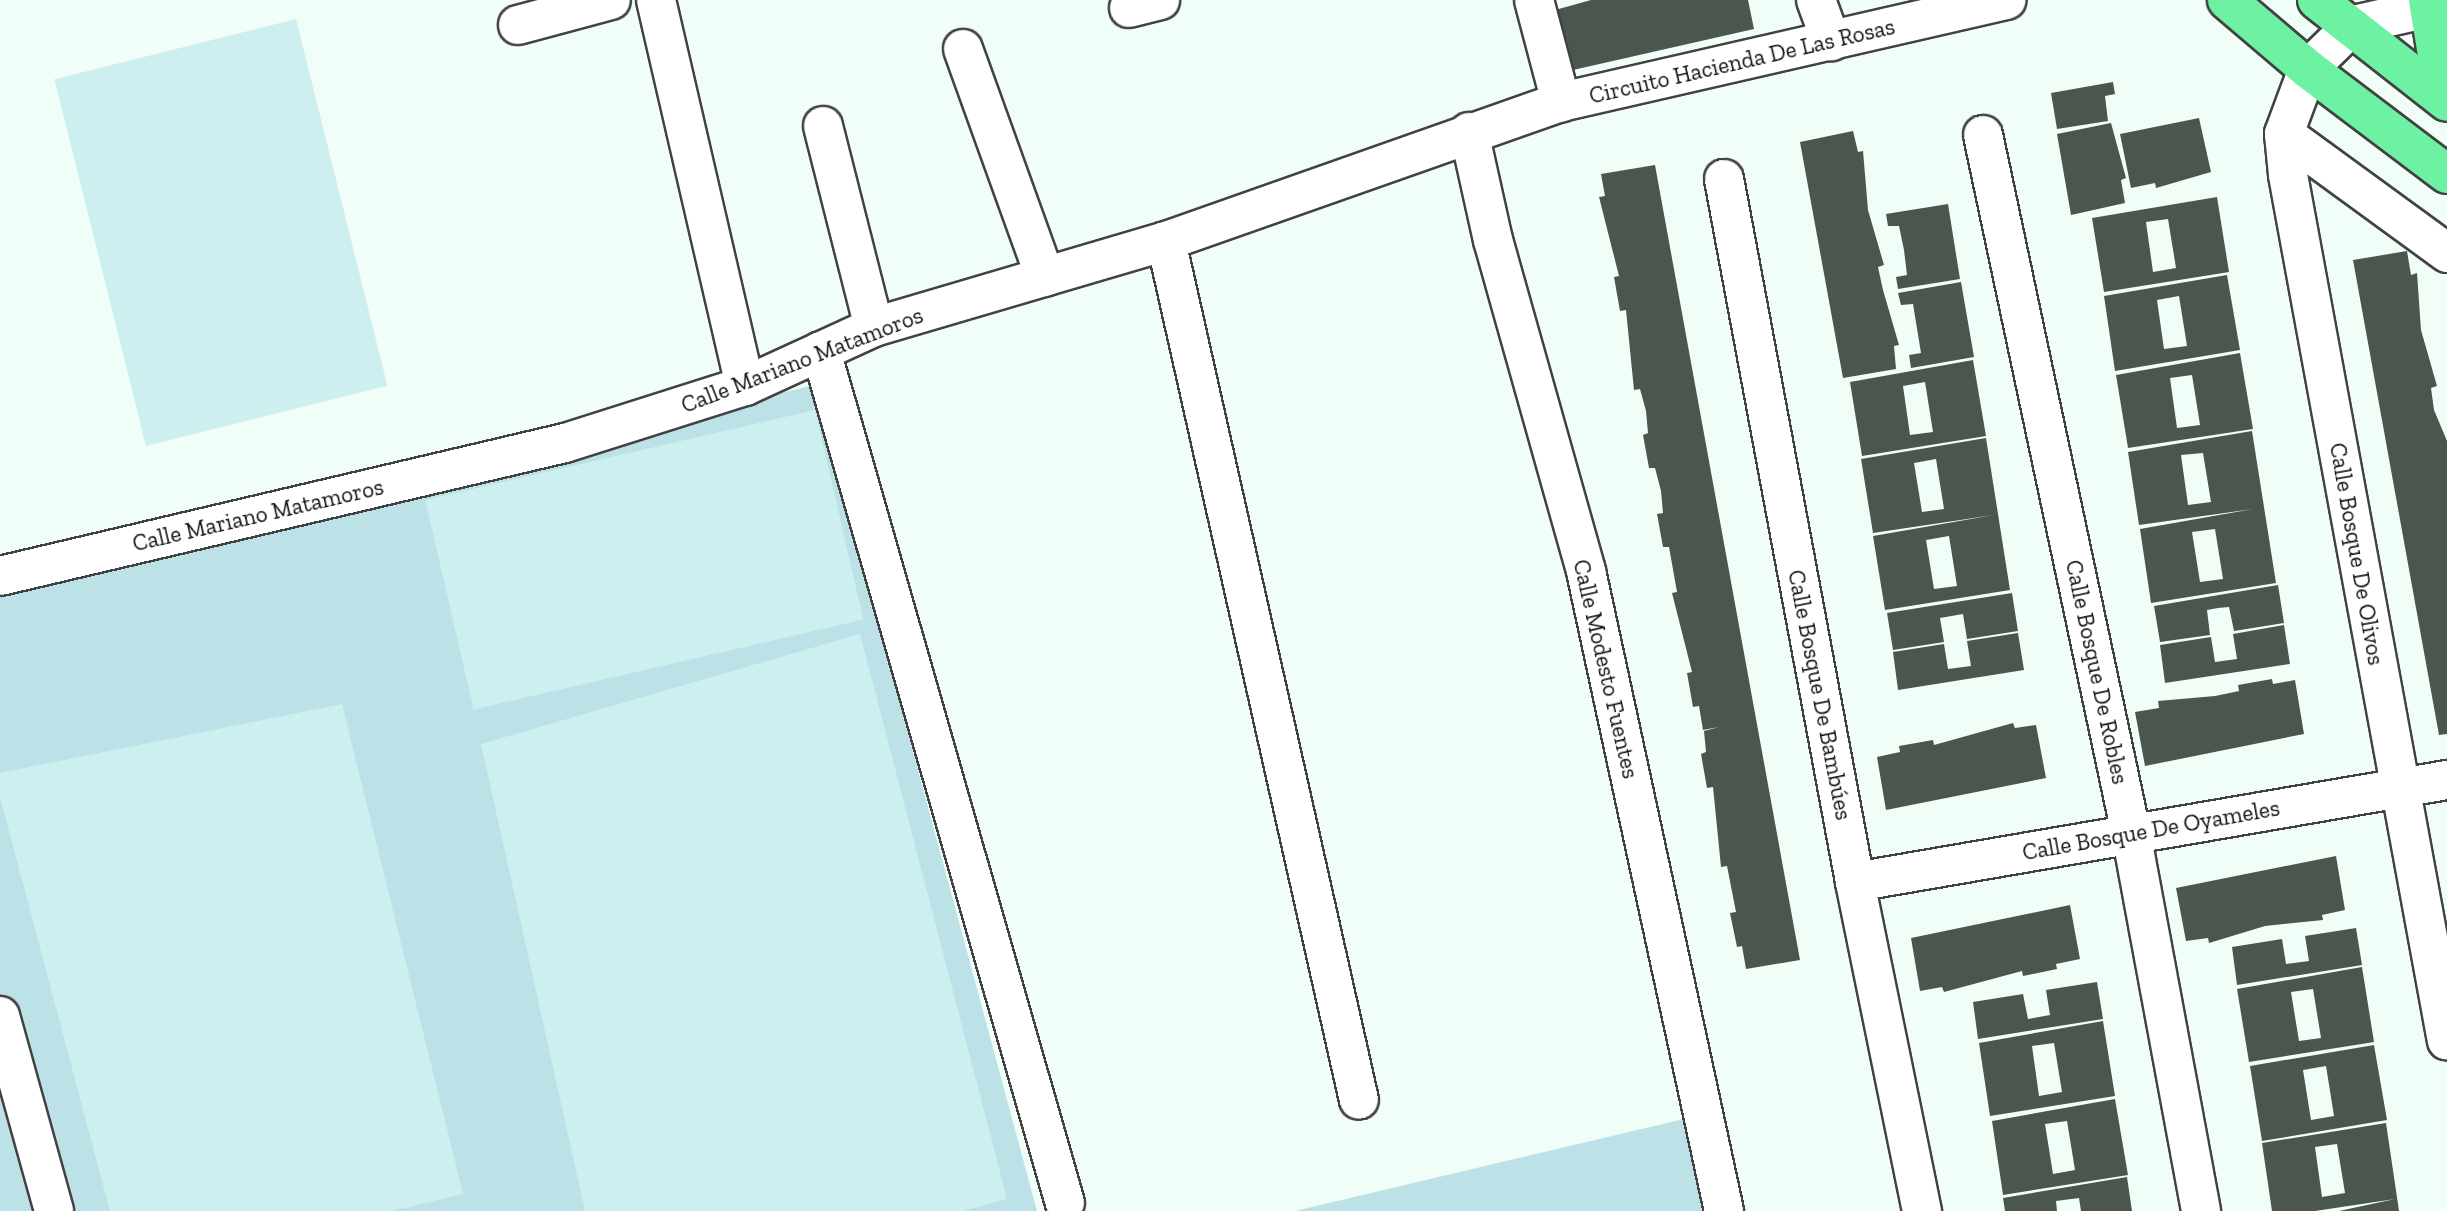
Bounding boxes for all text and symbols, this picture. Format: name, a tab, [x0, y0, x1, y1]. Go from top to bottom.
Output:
street label: Circuito Hacienda De Las Rosas	[1586, 12, 1898, 110]
street label: Calle Mariano Matamoros	[677, 301, 927, 419]
street label: Calle Bosque De Olivos	[2324, 441, 2390, 667]
street label: Calle Mariano Matamoros	[130, 473, 386, 557]
street label: Calle Modesto Fuentes	[1567, 557, 1645, 781]
street label: Calle Bosque De Robles	[2060, 557, 2134, 787]
street label: Calle Bosque De Bambúes	[1782, 568, 1858, 822]
street label: Calle Bosque De Oyameles	[2020, 794, 2282, 866]

